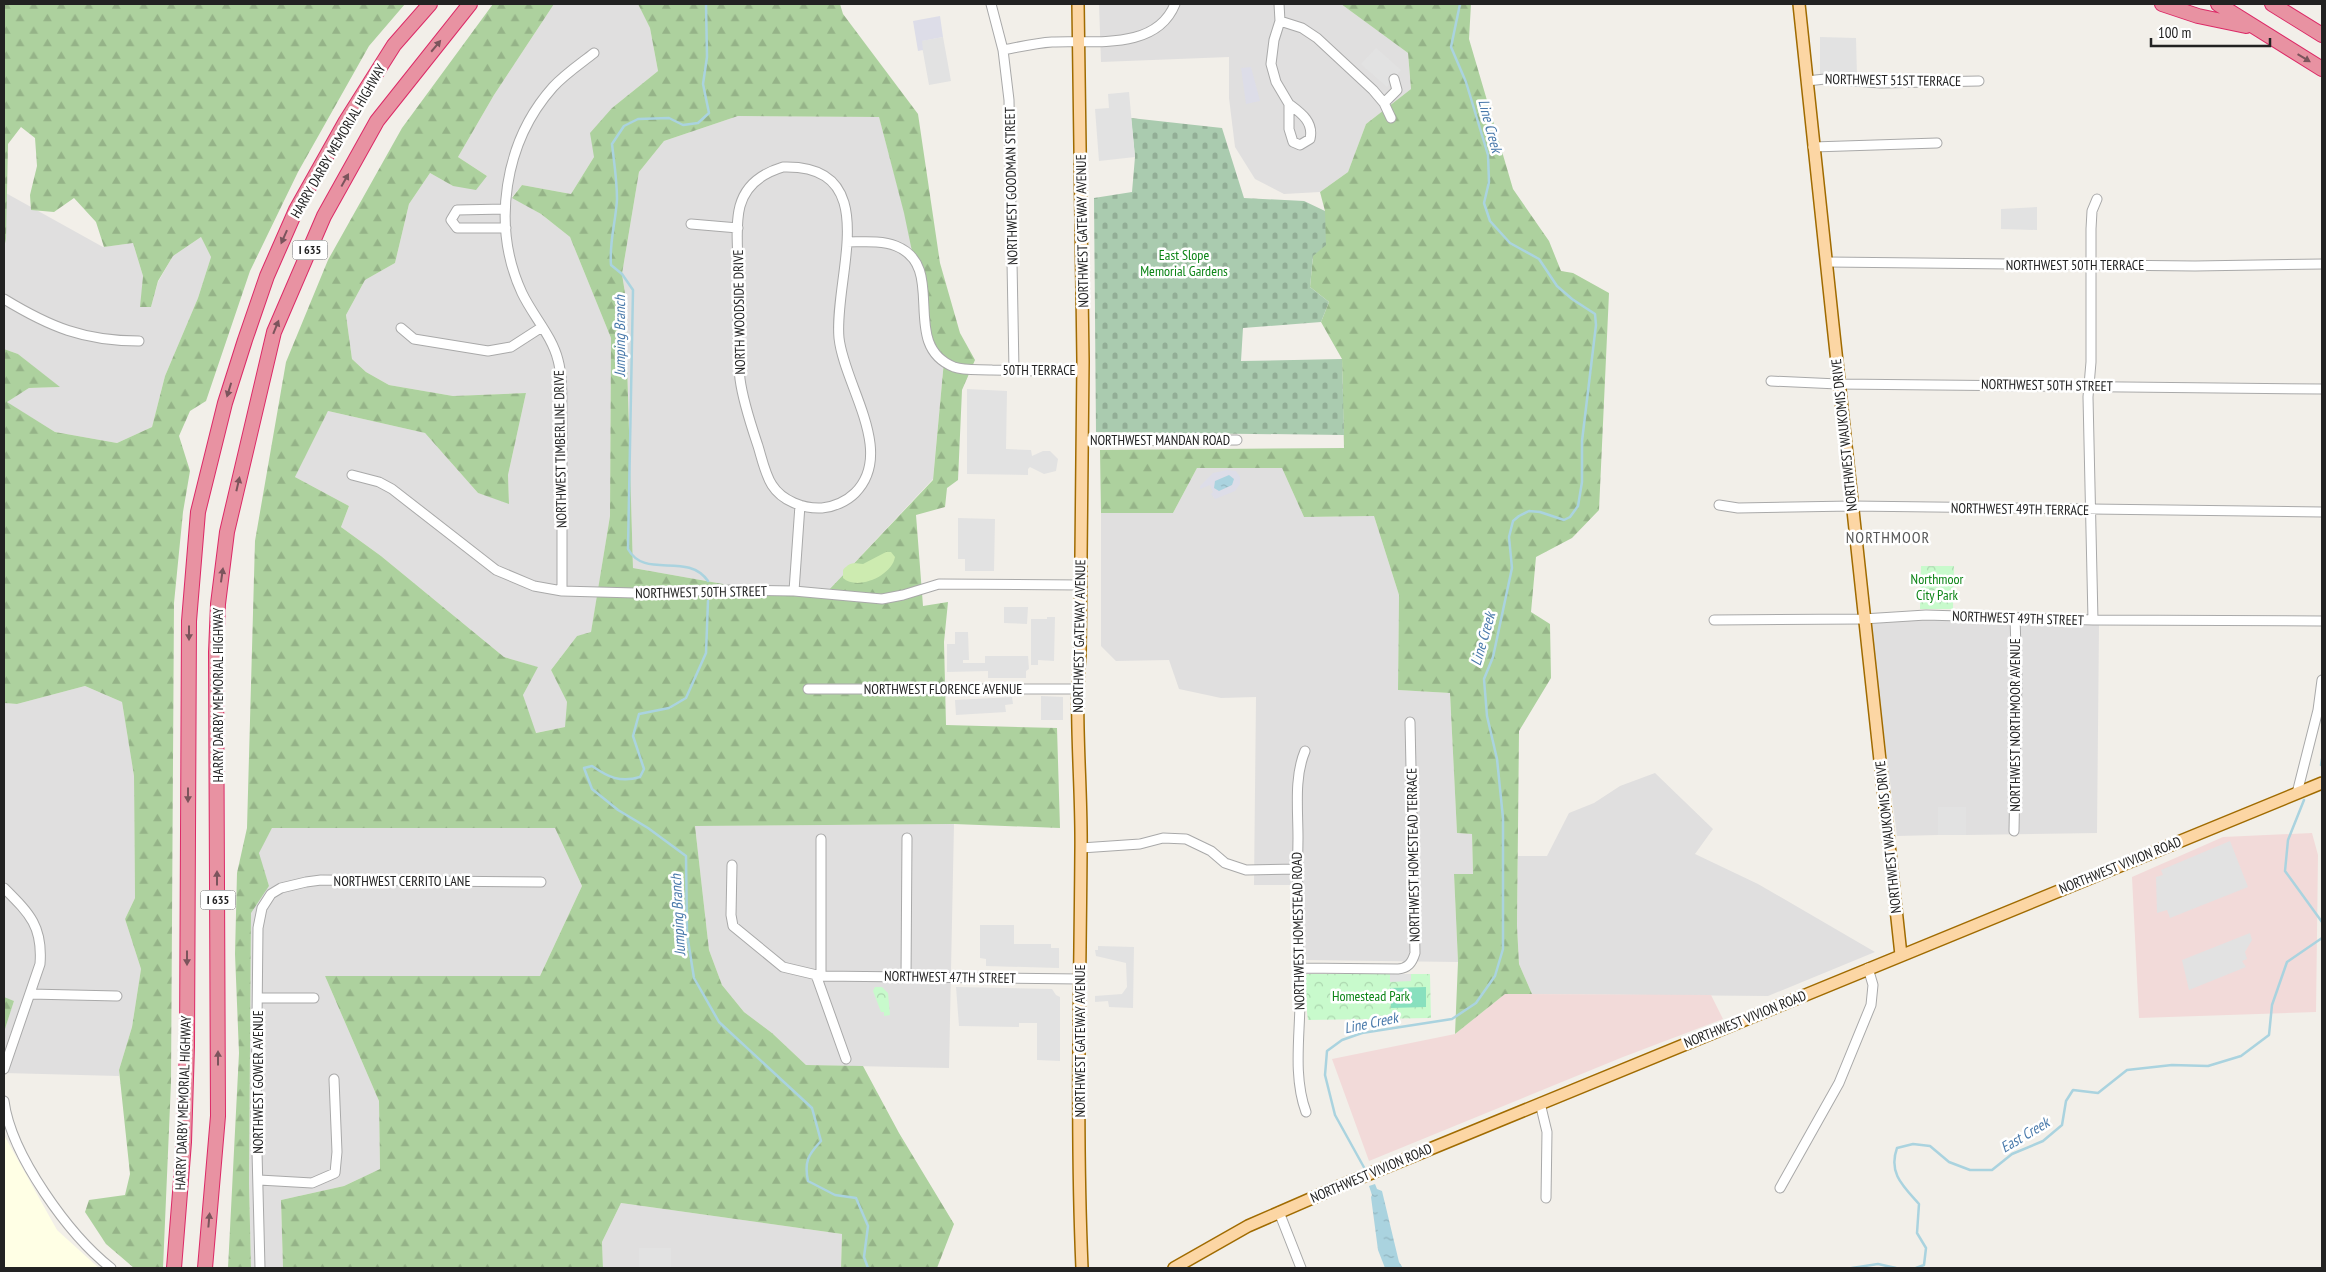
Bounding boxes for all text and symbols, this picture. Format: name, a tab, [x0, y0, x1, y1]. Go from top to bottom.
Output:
scale bar	[2151, 15, 2270, 47]
text: 100 m	[2158, 23, 2191, 42]
one-way arrow	[430, 39, 441, 52]
one-way arrow	[2297, 53, 2310, 62]
street label: HARRY DARBY MEMORIAL HIGHWAY	[286, 60, 390, 221]
street label: NORTHWEST 51ST TERRACE	[1825, 70, 1961, 90]
water label: Line Creek	[1474, 97, 1507, 157]
street label: NORTHWEST GOODMAN STREET	[1001, 106, 1021, 265]
street label: NORTHWEST GATEWAY AVENUE	[1072, 154, 1092, 308]
one-way arrow	[341, 172, 349, 187]
one-way arrow	[280, 230, 288, 244]
road number: I 635	[292, 240, 328, 260]
park label: East Slope Memorial Gardens	[1140, 246, 1228, 280]
street label: NORTH WOODSIDE DRIVE	[729, 249, 749, 375]
street label: NORTHWEST 50TH TERRACE	[2006, 256, 2144, 274]
water label: Jumping Branch	[610, 294, 629, 378]
one-way arrow	[273, 320, 281, 334]
street label: NORTHWEST WAUKOMIS DRIVE	[1827, 358, 1861, 512]
street label: 50TH TERRACE	[1002, 361, 1076, 379]
street label: NORTHWEST TIMBERLINE DRIVE	[550, 370, 570, 528]
street label: NORTHWEST 50TH STREET	[1981, 375, 2114, 395]
one-way arrow	[225, 383, 233, 398]
street label: NORTHWEST MANDAN ROAD	[1090, 431, 1230, 449]
one-way arrow	[234, 476, 242, 492]
street label: NORTHWEST 49TH TERRACE	[1951, 499, 2089, 519]
district label: NORTHMOOR	[1846, 527, 1930, 547]
street label: NORTHWEST GATEWAY AVENUE	[1069, 559, 1089, 713]
one-way arrow	[218, 567, 226, 583]
park label: Northmoor City Park	[1911, 570, 1964, 604]
street label: NORTHWEST 50TH STREET	[635, 582, 768, 602]
street label: HARRY DARBY MEMORIAL HIGHWAY	[209, 607, 227, 782]
street label: NORTHWEST 49TH STREET	[1952, 607, 2085, 629]
water label: Line Creek	[1466, 608, 1500, 668]
one-way arrow	[185, 625, 193, 641]
street label: NORTHWEST NORTHMOOR AVENUE	[2006, 638, 2024, 812]
street label: NORTHWEST FLORENCE AVENUE	[864, 680, 1022, 698]
street label: NORTHWEST WAUKOMIS DRIVE	[1871, 760, 1905, 914]
street label: NORTHWEST HOMESTEAD TERRACE	[1402, 768, 1424, 942]
one-way arrow	[184, 788, 192, 804]
street label: NORTHWEST VIVION ROAD	[2056, 832, 2184, 898]
street label: NORTHWEST HOMESTEAD ROAD	[1288, 852, 1308, 1010]
one-way arrow	[213, 869, 221, 885]
street label: NORTHWEST CERRITO LANE	[334, 872, 470, 890]
water label: Jumping Branch	[666, 872, 689, 957]
road number: I 635	[200, 890, 236, 910]
one-way arrow	[183, 950, 191, 966]
street label: NORTHWEST GATEWAY AVENUE	[1071, 964, 1089, 1118]
street label: NORTHWEST 47TH STREET	[884, 967, 1017, 987]
street label: NORTHWEST VIVION ROAD	[1681, 986, 1809, 1052]
park label: Homestead Park	[1332, 987, 1411, 1005]
water label: Line Creek	[1342, 1007, 1402, 1037]
street label: NORTHWEST GOWER AVENUE	[249, 1010, 267, 1154]
street label: HARRY DARBY MEMORIAL HIGHWAY	[171, 1015, 195, 1191]
one-way arrow	[214, 1049, 222, 1065]
water label: East Creek	[1997, 1111, 2055, 1157]
street label: NORTHWEST VIVION ROAD	[1308, 1139, 1434, 1207]
one-way arrow	[205, 1211, 213, 1227]

